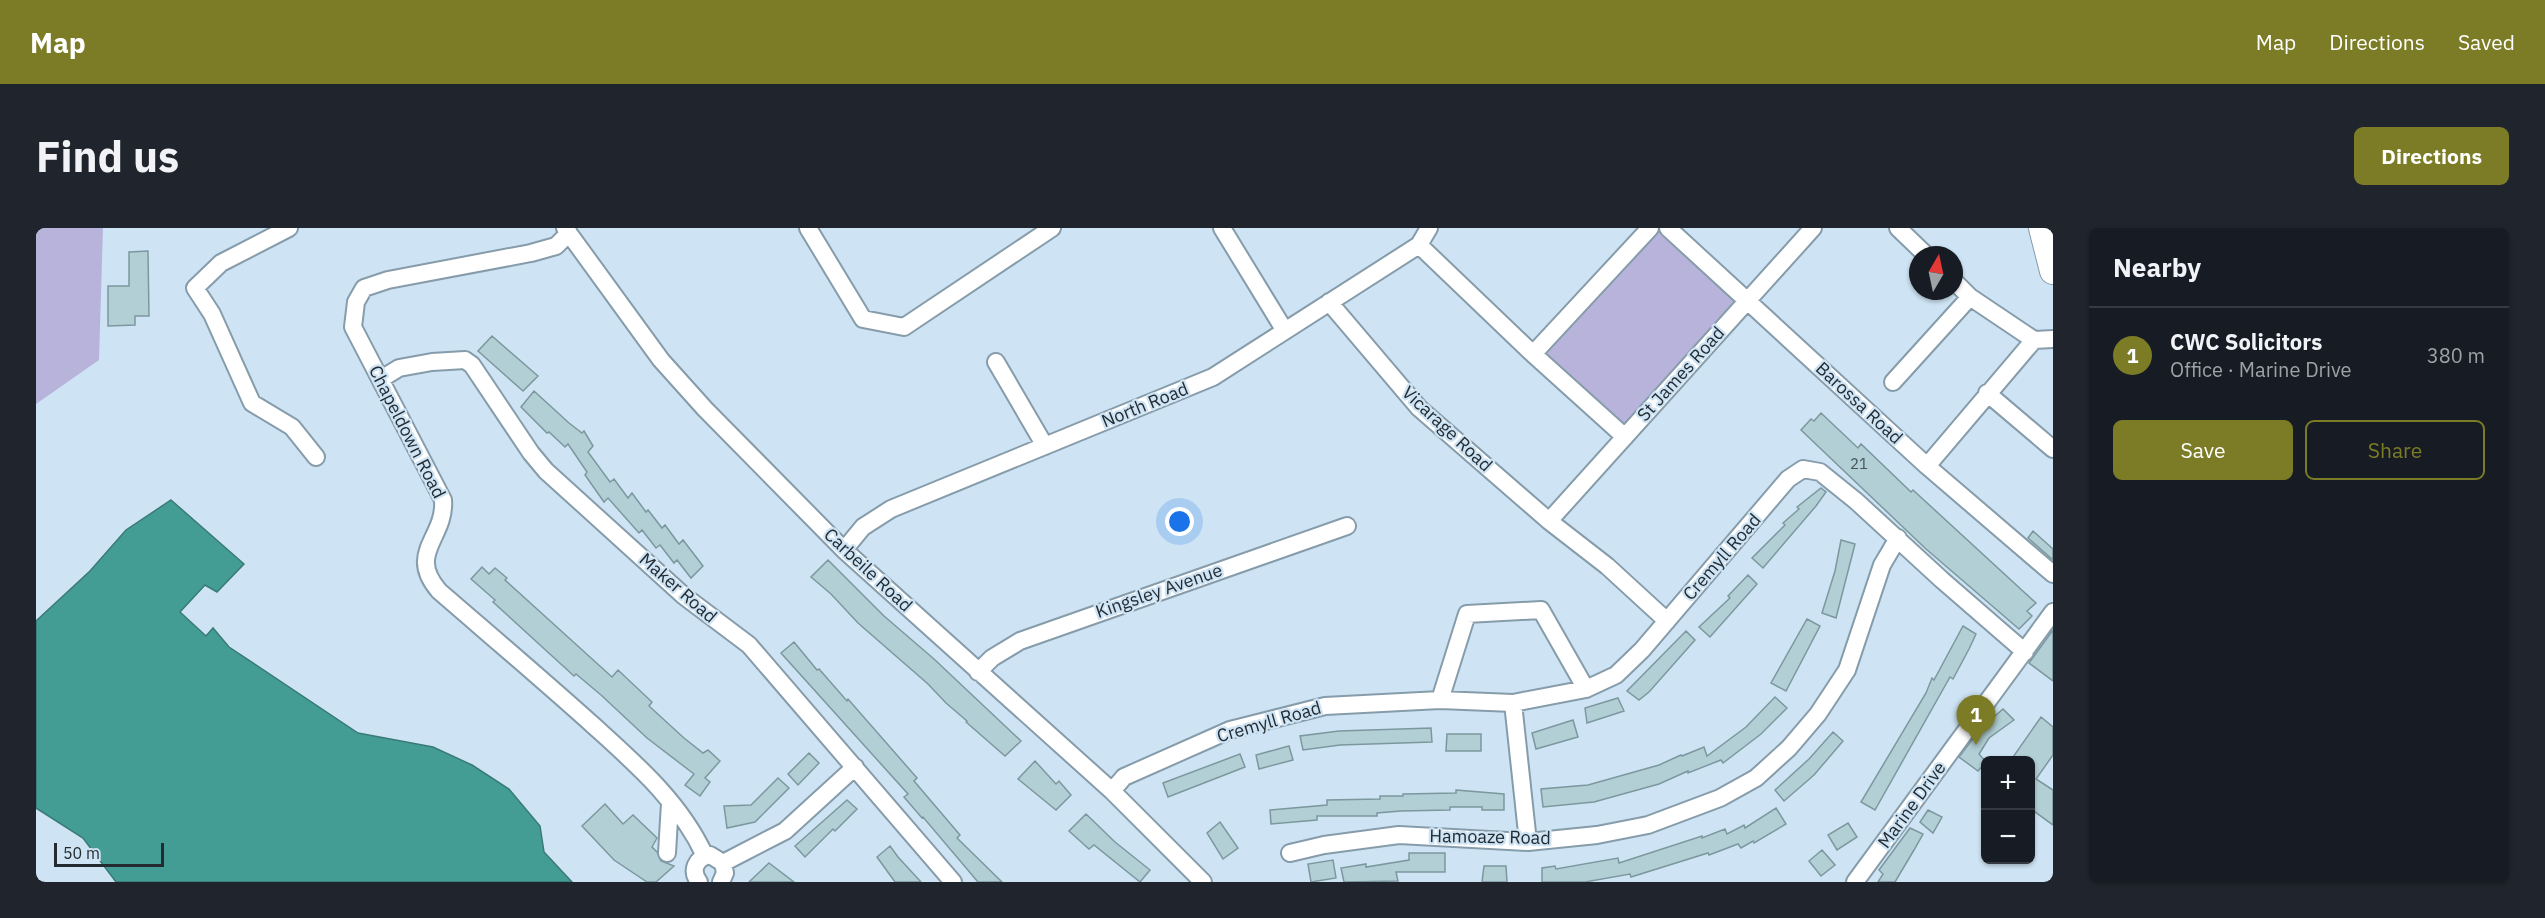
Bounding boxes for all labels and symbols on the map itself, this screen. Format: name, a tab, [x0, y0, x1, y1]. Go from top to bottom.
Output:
north arrow	[1909, 246, 1963, 300]
street label: St James Road	[1632, 321, 1729, 426]
street label: Barossa Road	[1811, 356, 1908, 449]
street label: Chapeldown Road	[364, 361, 451, 502]
street label: North Road	[1098, 377, 1192, 432]
street label: Vicarage Road	[1397, 381, 1497, 476]
house number: 21	[1850, 454, 1868, 473]
your location	[1165, 507, 1194, 536]
street label: Cremyll Road	[1678, 509, 1766, 605]
street label: Carbeile Road	[819, 523, 917, 616]
street label: Maker Road	[635, 548, 722, 628]
street label: Kingsley Avenue	[1092, 558, 1225, 623]
street label: Cremyll Road	[1214, 696, 1324, 747]
pin: 1	[1956, 696, 1996, 745]
street label: Marine Drive	[1872, 757, 1951, 853]
street label: Hamoaze Road	[1429, 824, 1551, 849]
scale bar	[54, 840, 164, 868]

